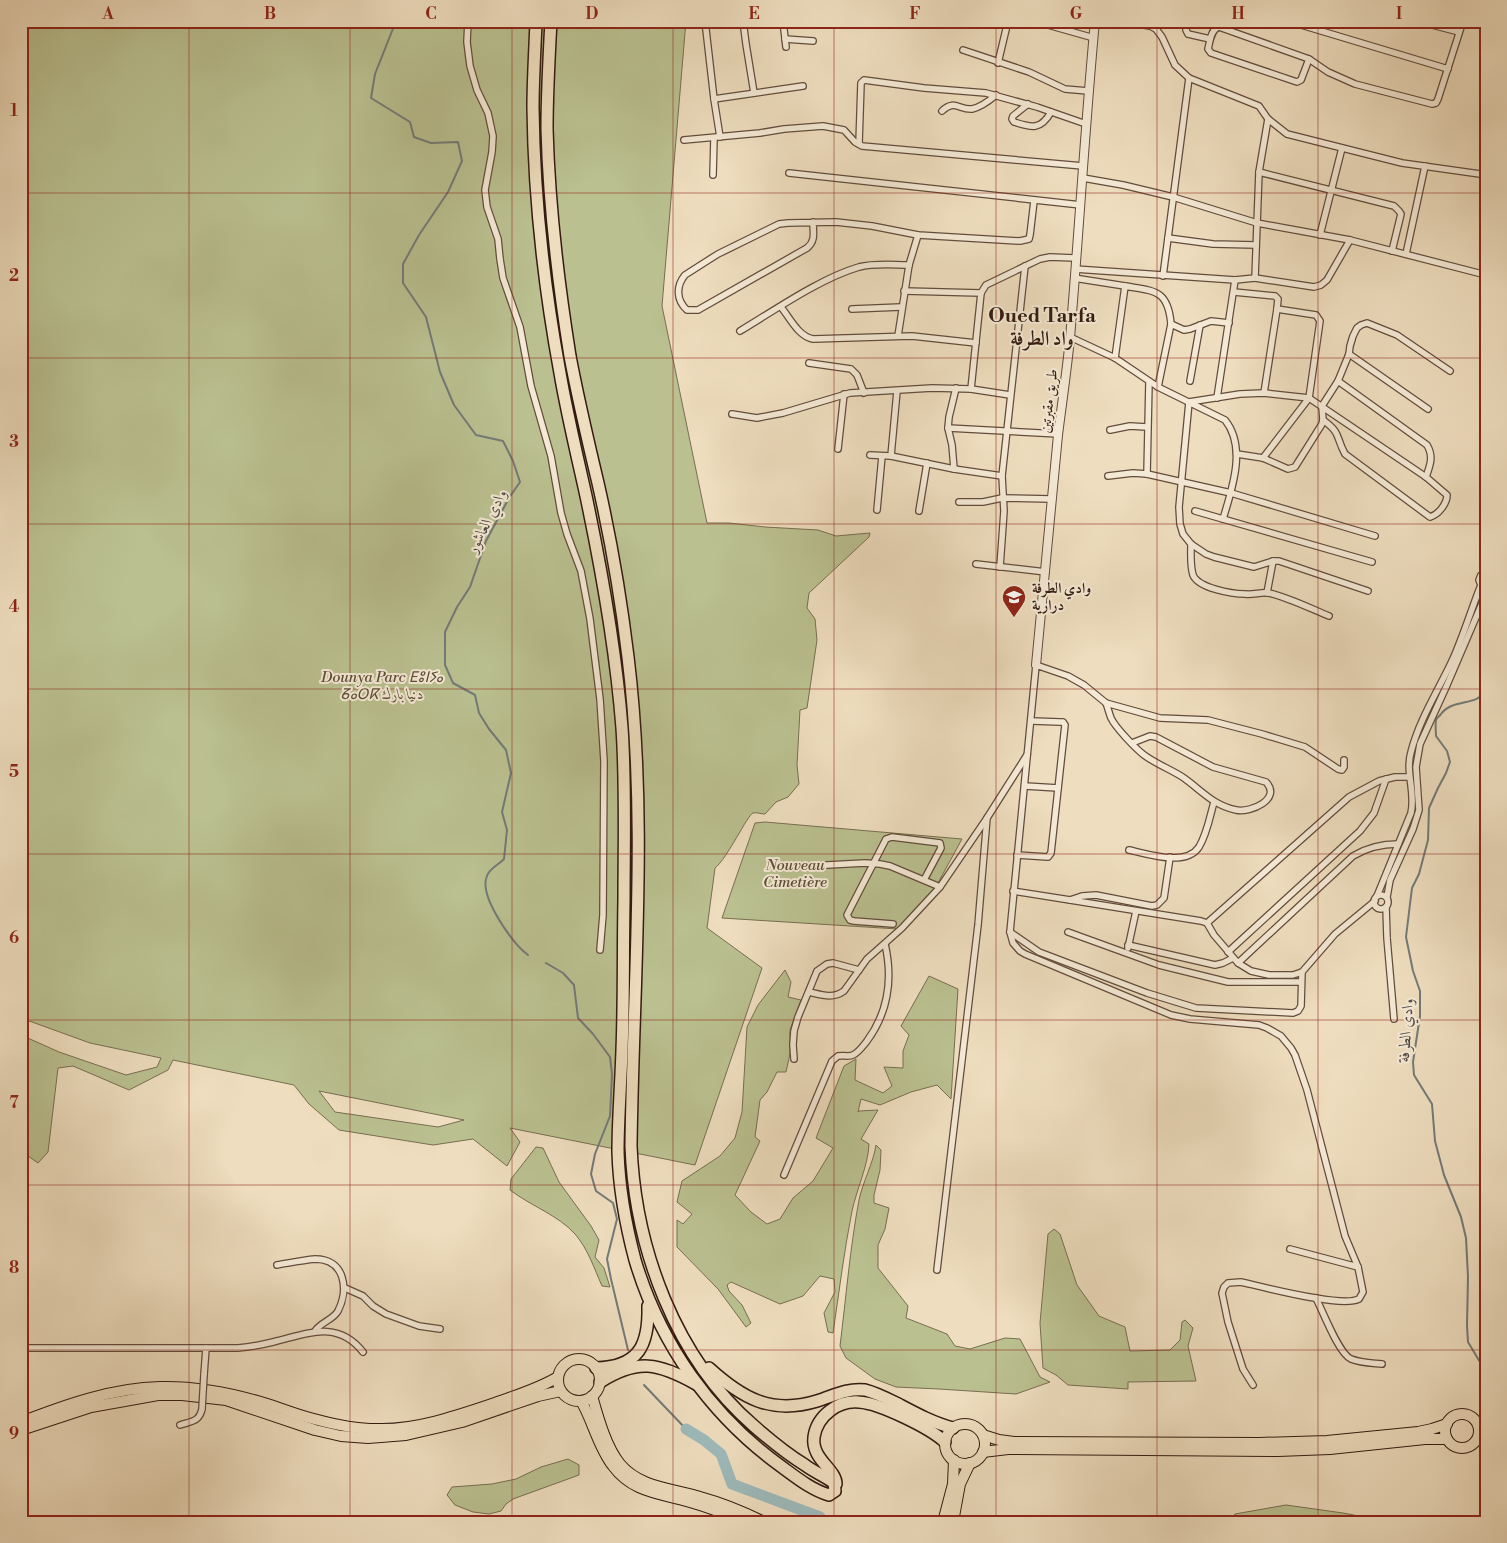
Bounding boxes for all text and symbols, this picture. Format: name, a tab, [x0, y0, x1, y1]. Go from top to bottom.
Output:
text: A	[101, 4, 114, 24]
text: B	[264, 4, 276, 24]
text: C	[425, 4, 437, 24]
text: D	[586, 4, 599, 24]
text: E	[748, 4, 760, 24]
text: F	[909, 4, 921, 24]
text: G	[1070, 4, 1083, 24]
text: H	[1231, 4, 1245, 24]
text: I	[1396, 4, 1402, 24]
text: 1	[10, 101, 18, 121]
text: 2	[9, 266, 19, 286]
district label: Oued Tarfa واد الطرفة	[988, 304, 1096, 352]
street label: طريق مقبرتين	[1036, 368, 1062, 434]
text: 3	[9, 432, 19, 452]
water label: وادي العاشور	[462, 486, 513, 558]
place label: وادي الطرفة درارية	[1032, 579, 1091, 615]
school or university icon: وادي الطرفة درارية	[1001, 584, 1027, 618]
text: 4	[9, 597, 20, 617]
park label: Dounya Parc ⴹⵓⵏⵢⴰ ⵒⴰⵔⴽ دنيا بارك	[320, 668, 444, 704]
text: 5	[9, 762, 19, 782]
park label: Nouveau Cimetière	[763, 856, 827, 892]
text: 6	[9, 928, 19, 948]
water label: وادي الطرفة	[1394, 997, 1420, 1065]
text: 7	[9, 1093, 19, 1113]
text: 8	[9, 1258, 19, 1278]
text: 9	[9, 1424, 19, 1444]

